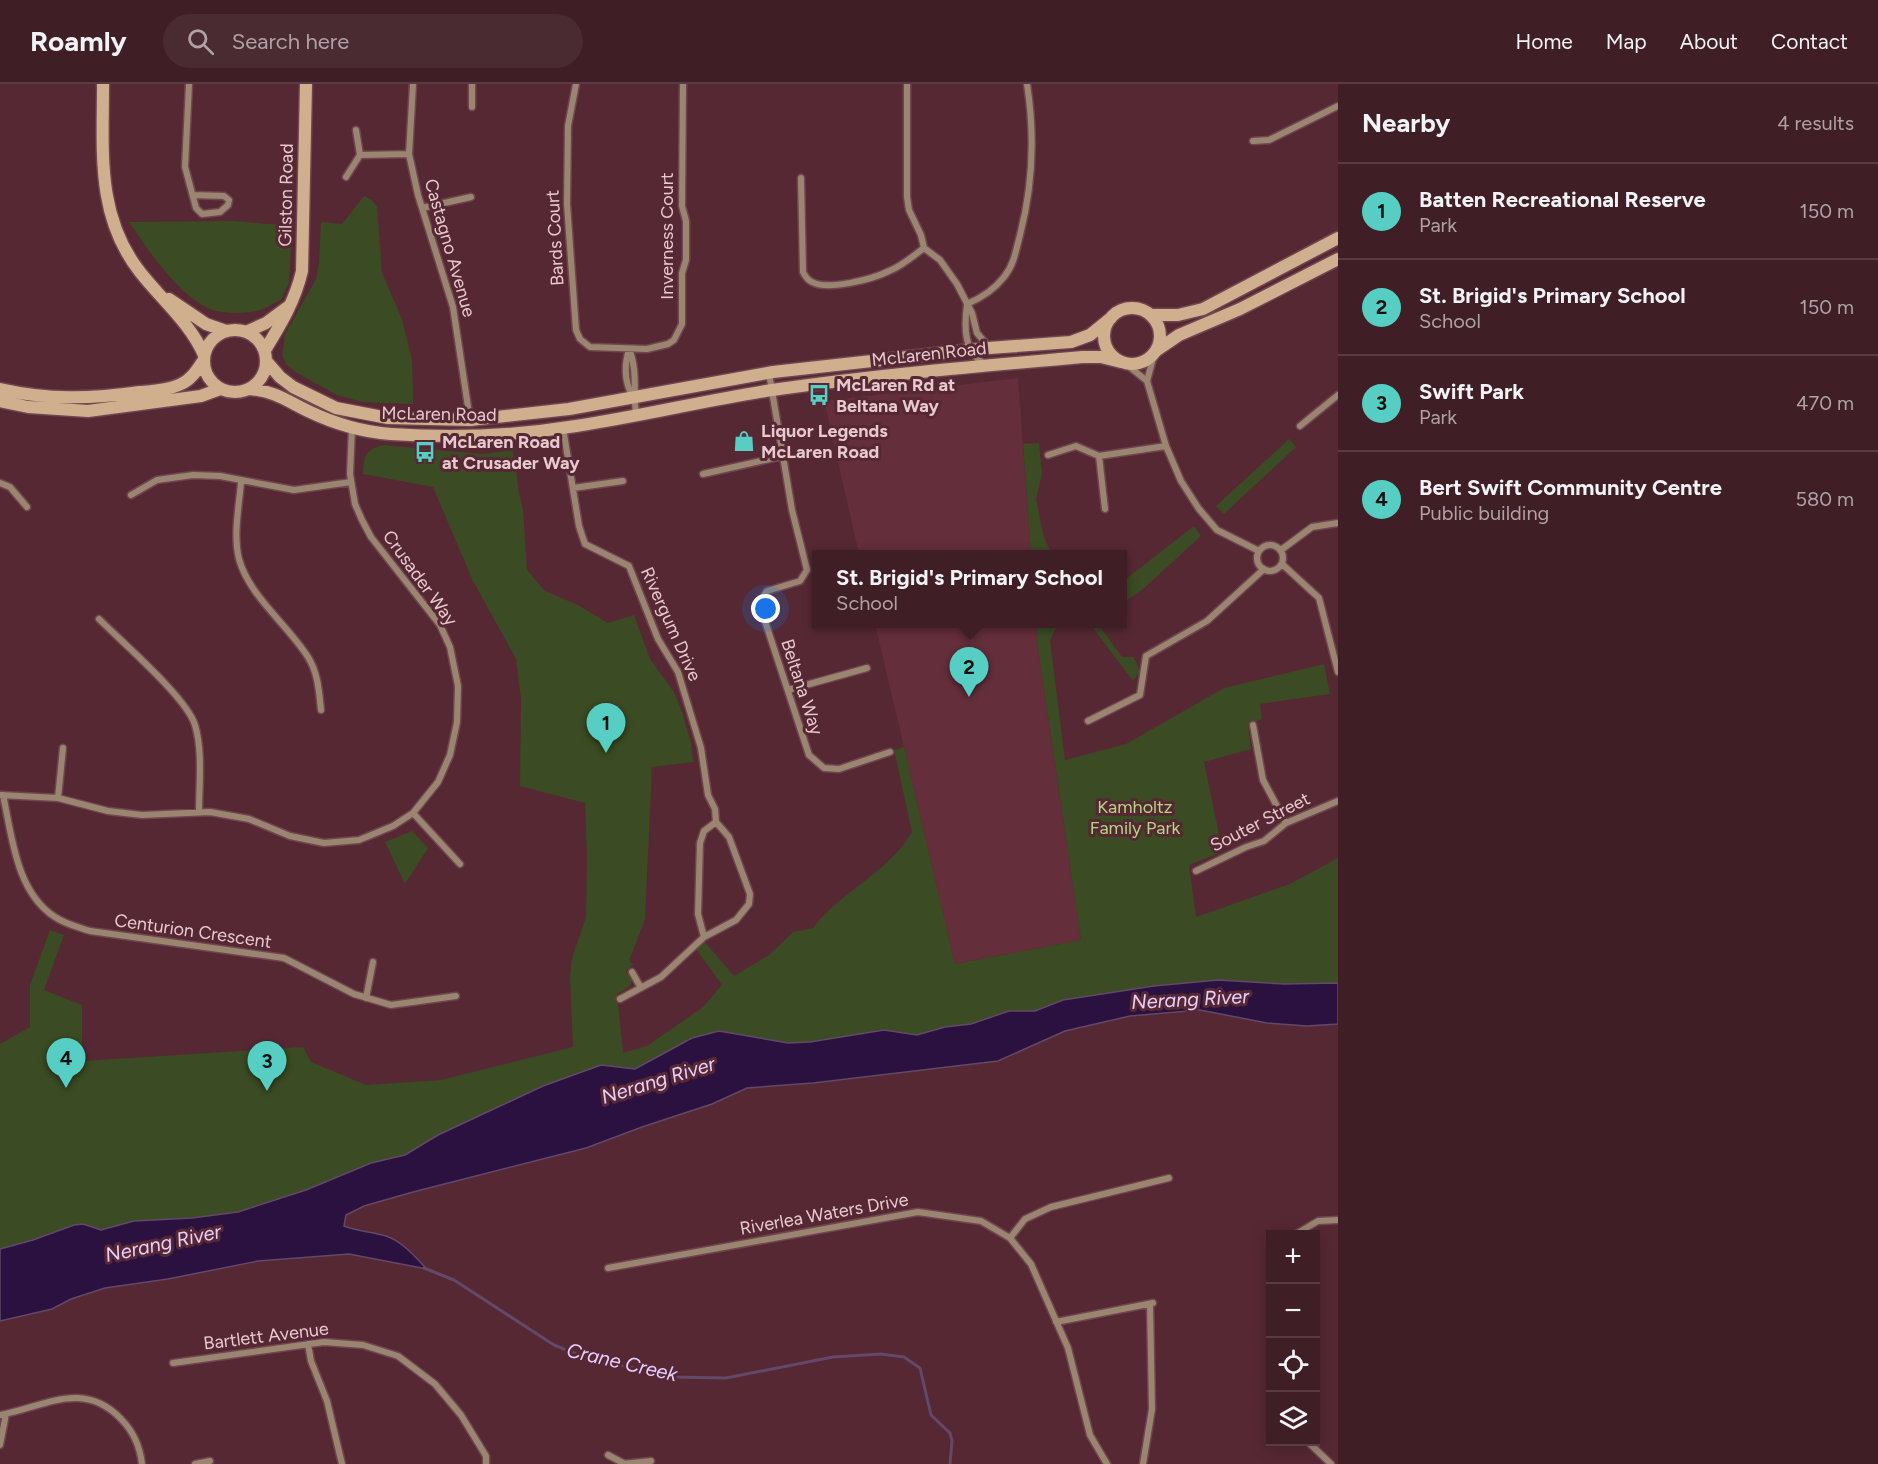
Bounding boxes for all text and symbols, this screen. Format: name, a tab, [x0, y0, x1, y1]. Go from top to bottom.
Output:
search box	[163, 14, 583, 68]
text: Roamly	[30, 24, 127, 58]
icon: search	[184, 25, 217, 58]
text: Search here	[232, 28, 349, 55]
text: Home	[1516, 29, 1573, 54]
text: Map	[1606, 29, 1647, 54]
text: About	[1680, 29, 1738, 54]
text: Contact	[1771, 29, 1848, 54]
text: Nearby	[1362, 107, 1450, 139]
text: 4 results	[1777, 111, 1854, 135]
street label: Gilston Road	[274, 143, 298, 247]
street label: Inverness Court	[656, 172, 678, 300]
street label: Castagno Avenue	[420, 176, 480, 320]
text: Batten Recreational Reserve	[1419, 186, 1706, 213]
street label: Bards Court	[541, 189, 568, 287]
text: 1	[1377, 199, 1386, 223]
text: 150 m	[1799, 199, 1854, 223]
text: Park	[1419, 213, 1457, 237]
text: St. Brigid's Primary School	[1419, 282, 1686, 309]
text: 2	[1376, 295, 1387, 319]
text: 150 m	[1799, 295, 1854, 319]
text: School	[1419, 309, 1481, 333]
street label: McLaren Road	[870, 337, 988, 371]
place label: McLaren Rd at Beltana Way	[836, 374, 955, 417]
text: Swift Park	[1419, 378, 1524, 405]
bus stop icon: McLaren Rd at Beltana Way	[807, 383, 831, 407]
text: 3	[1376, 391, 1387, 415]
text: 470 m	[1796, 391, 1854, 415]
street label: McLaren Road	[381, 402, 497, 426]
text: Park	[1419, 405, 1457, 429]
place label: Liquor Legends McLaren Road	[761, 420, 888, 463]
shop icon: Liquor Legends McLaren Road	[732, 429, 756, 453]
place label: McLaren Road at Crusader Way	[442, 431, 580, 474]
bus stop icon: McLaren Road at Crusader Way	[413, 440, 437, 464]
text: Bert Swift Community Centre	[1419, 474, 1722, 501]
text: 4	[1375, 487, 1388, 511]
text: 580 m	[1795, 487, 1854, 511]
text: Public building	[1419, 501, 1549, 525]
street label: Crusader Way	[378, 526, 462, 630]
popup	[812, 550, 1127, 628]
street label: Rivergum Drive	[636, 564, 706, 685]
text: St. Brigid's Primary School	[836, 564, 1103, 591]
text: School	[836, 591, 898, 615]
your location	[751, 594, 780, 623]
street label: Beltana Way	[776, 636, 828, 738]
pin: 2	[950, 648, 988, 697]
pin: 1	[586, 704, 626, 753]
street label: Souter Street	[1206, 787, 1314, 857]
park label: Kamholtz Family Park	[1090, 796, 1180, 839]
street label: Centurion Crescent	[113, 909, 273, 953]
water label: Nerang River	[1131, 984, 1251, 1014]
pin: 4	[46, 1038, 86, 1088]
pin: 3	[248, 1042, 286, 1091]
water label: Nerang River	[598, 1051, 719, 1109]
street label: Riverlea Waters Drive	[738, 1188, 910, 1240]
water label: Nerang River	[103, 1219, 224, 1267]
map controls	[1266, 1230, 1320, 1446]
button: +	[1266, 1230, 1320, 1284]
button: −	[1266, 1284, 1320, 1338]
street label: Bartlett Avenue	[202, 1317, 330, 1355]
water label: Crane Creek	[564, 1338, 681, 1387]
button: locate	[1266, 1338, 1320, 1392]
button: layers	[1266, 1392, 1320, 1446]

